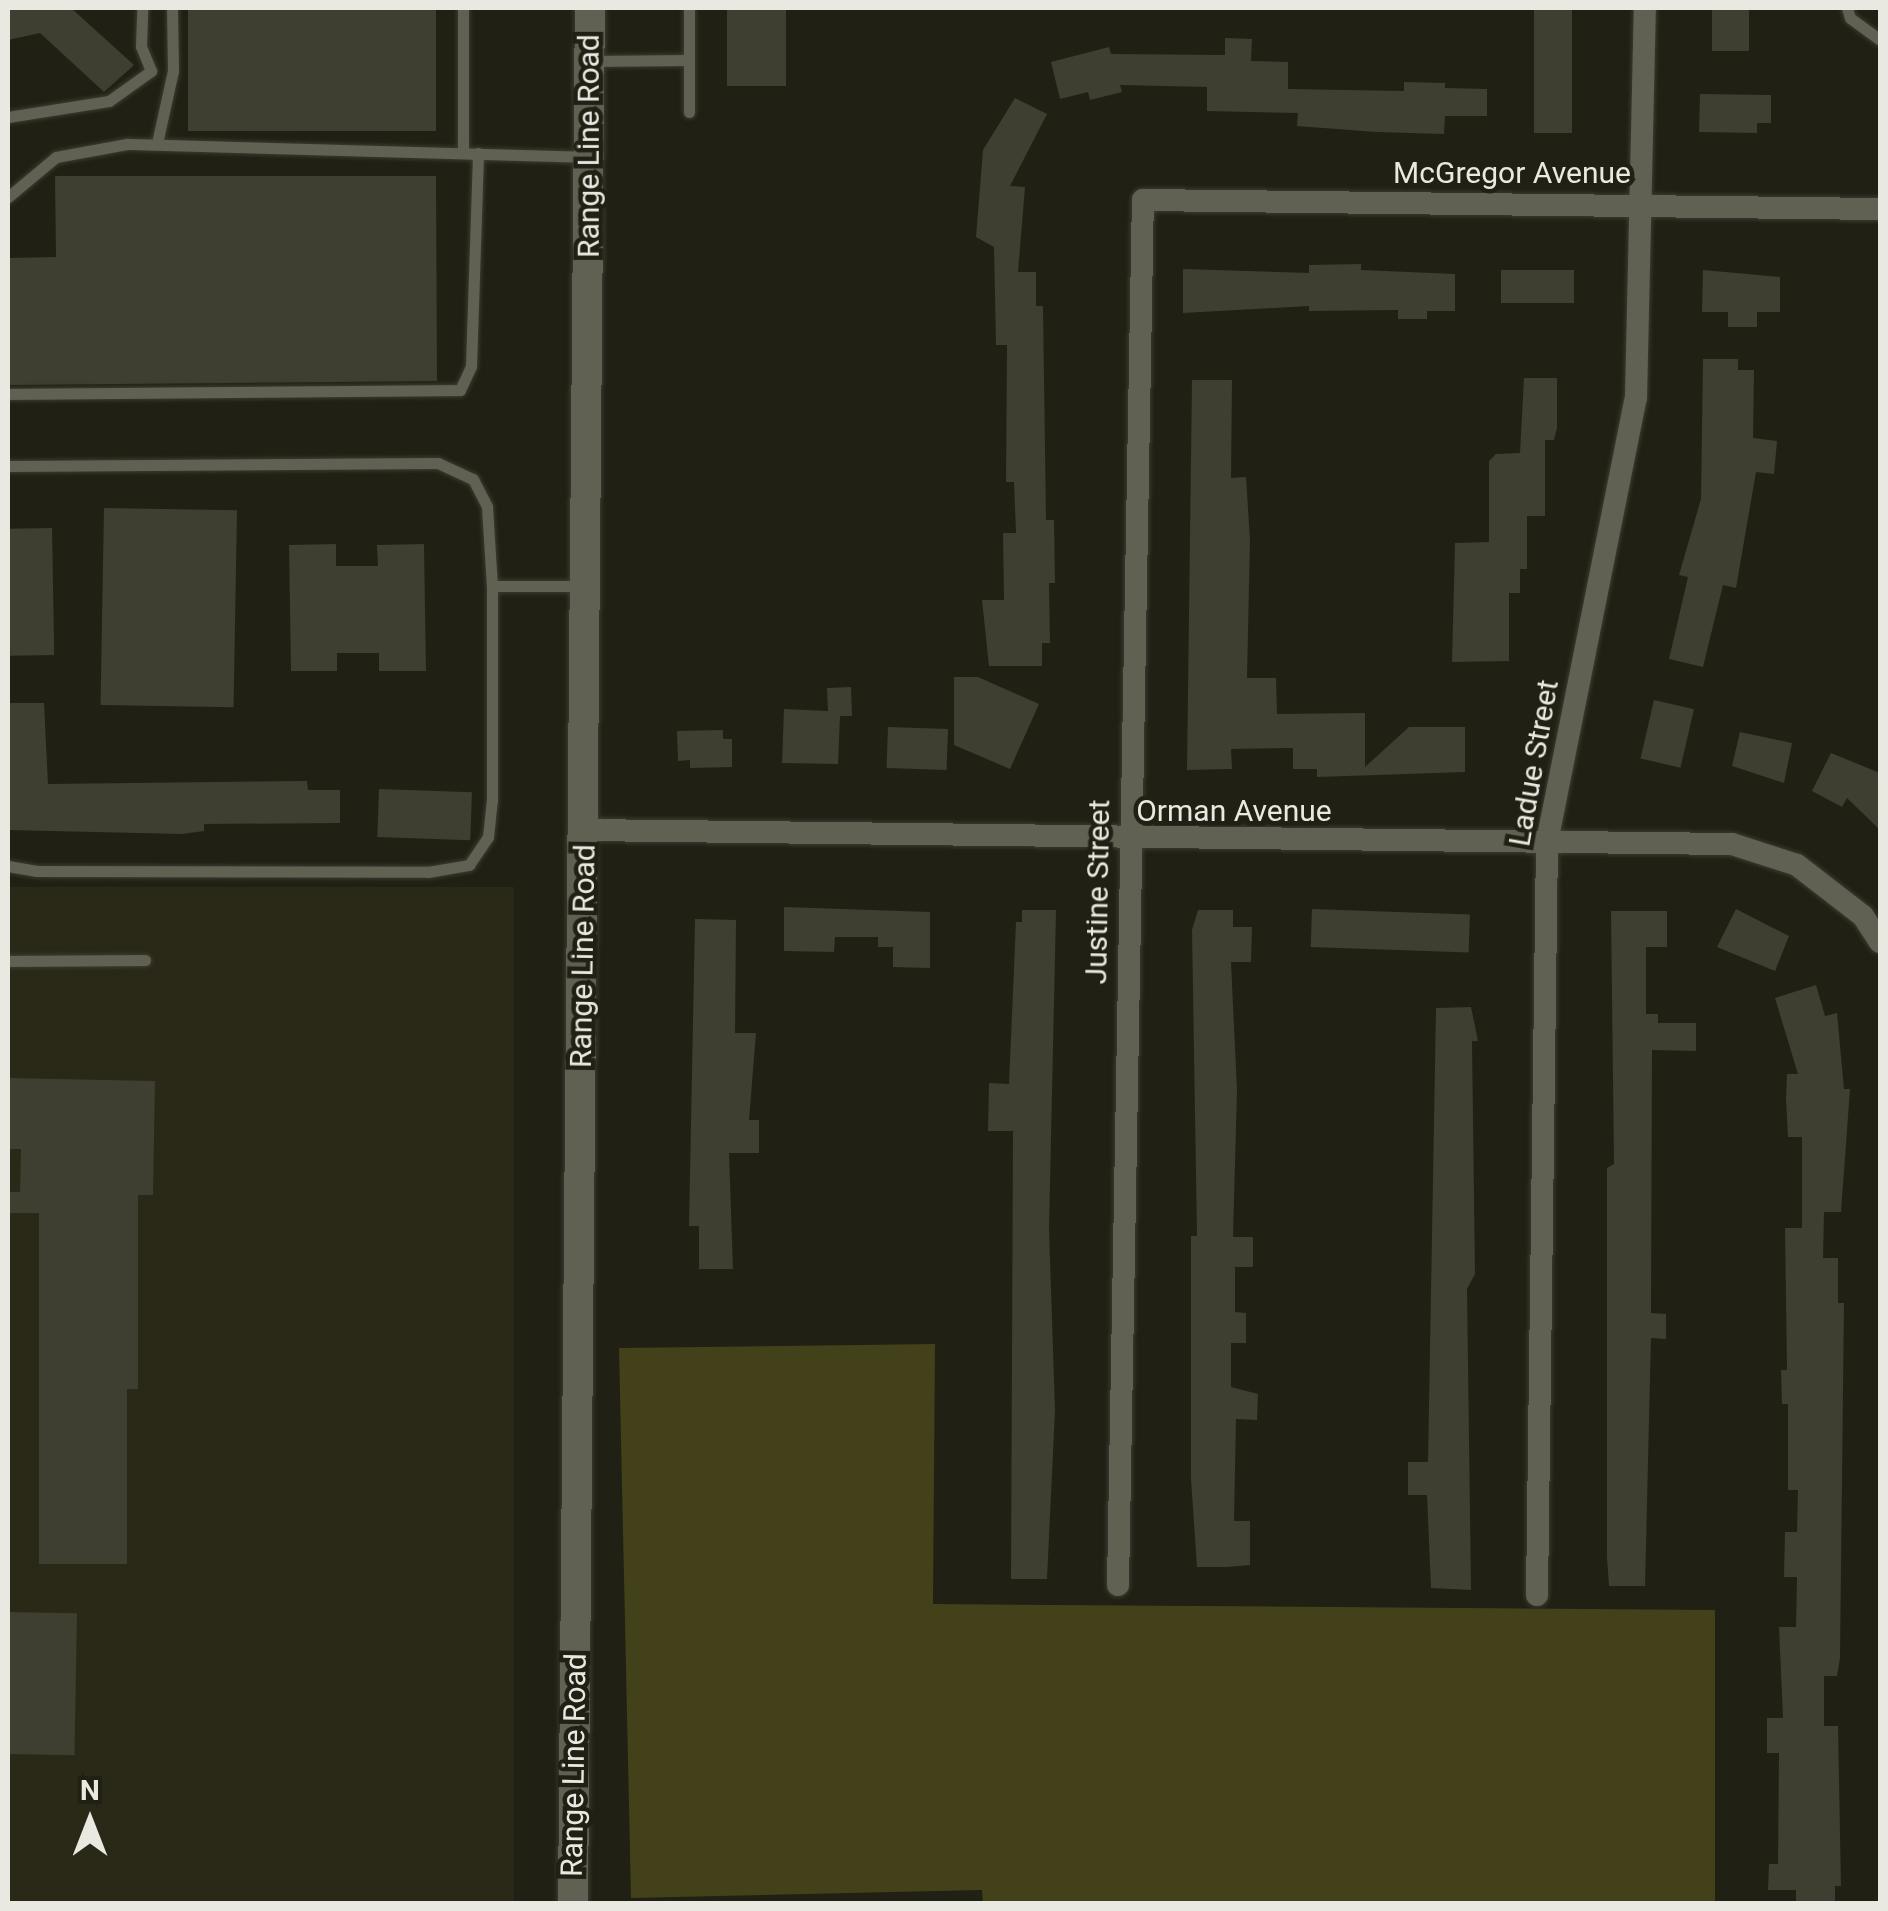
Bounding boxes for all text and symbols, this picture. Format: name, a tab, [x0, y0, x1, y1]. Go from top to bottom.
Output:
street label: Range Line Road	[571, 34, 607, 258]
street label: McGregor Avenue	[1393, 155, 1631, 191]
street label: Ladue Street	[1502, 677, 1566, 849]
street label: Orman Avenue	[1136, 793, 1332, 829]
street label: Justine Street	[1078, 799, 1118, 985]
street label: Range Line Road	[563, 844, 603, 1068]
street label: Range Line Road	[554, 1653, 594, 1877]
north arrow	[40, 1771, 140, 1871]
text: N	[80, 1774, 100, 1807]

